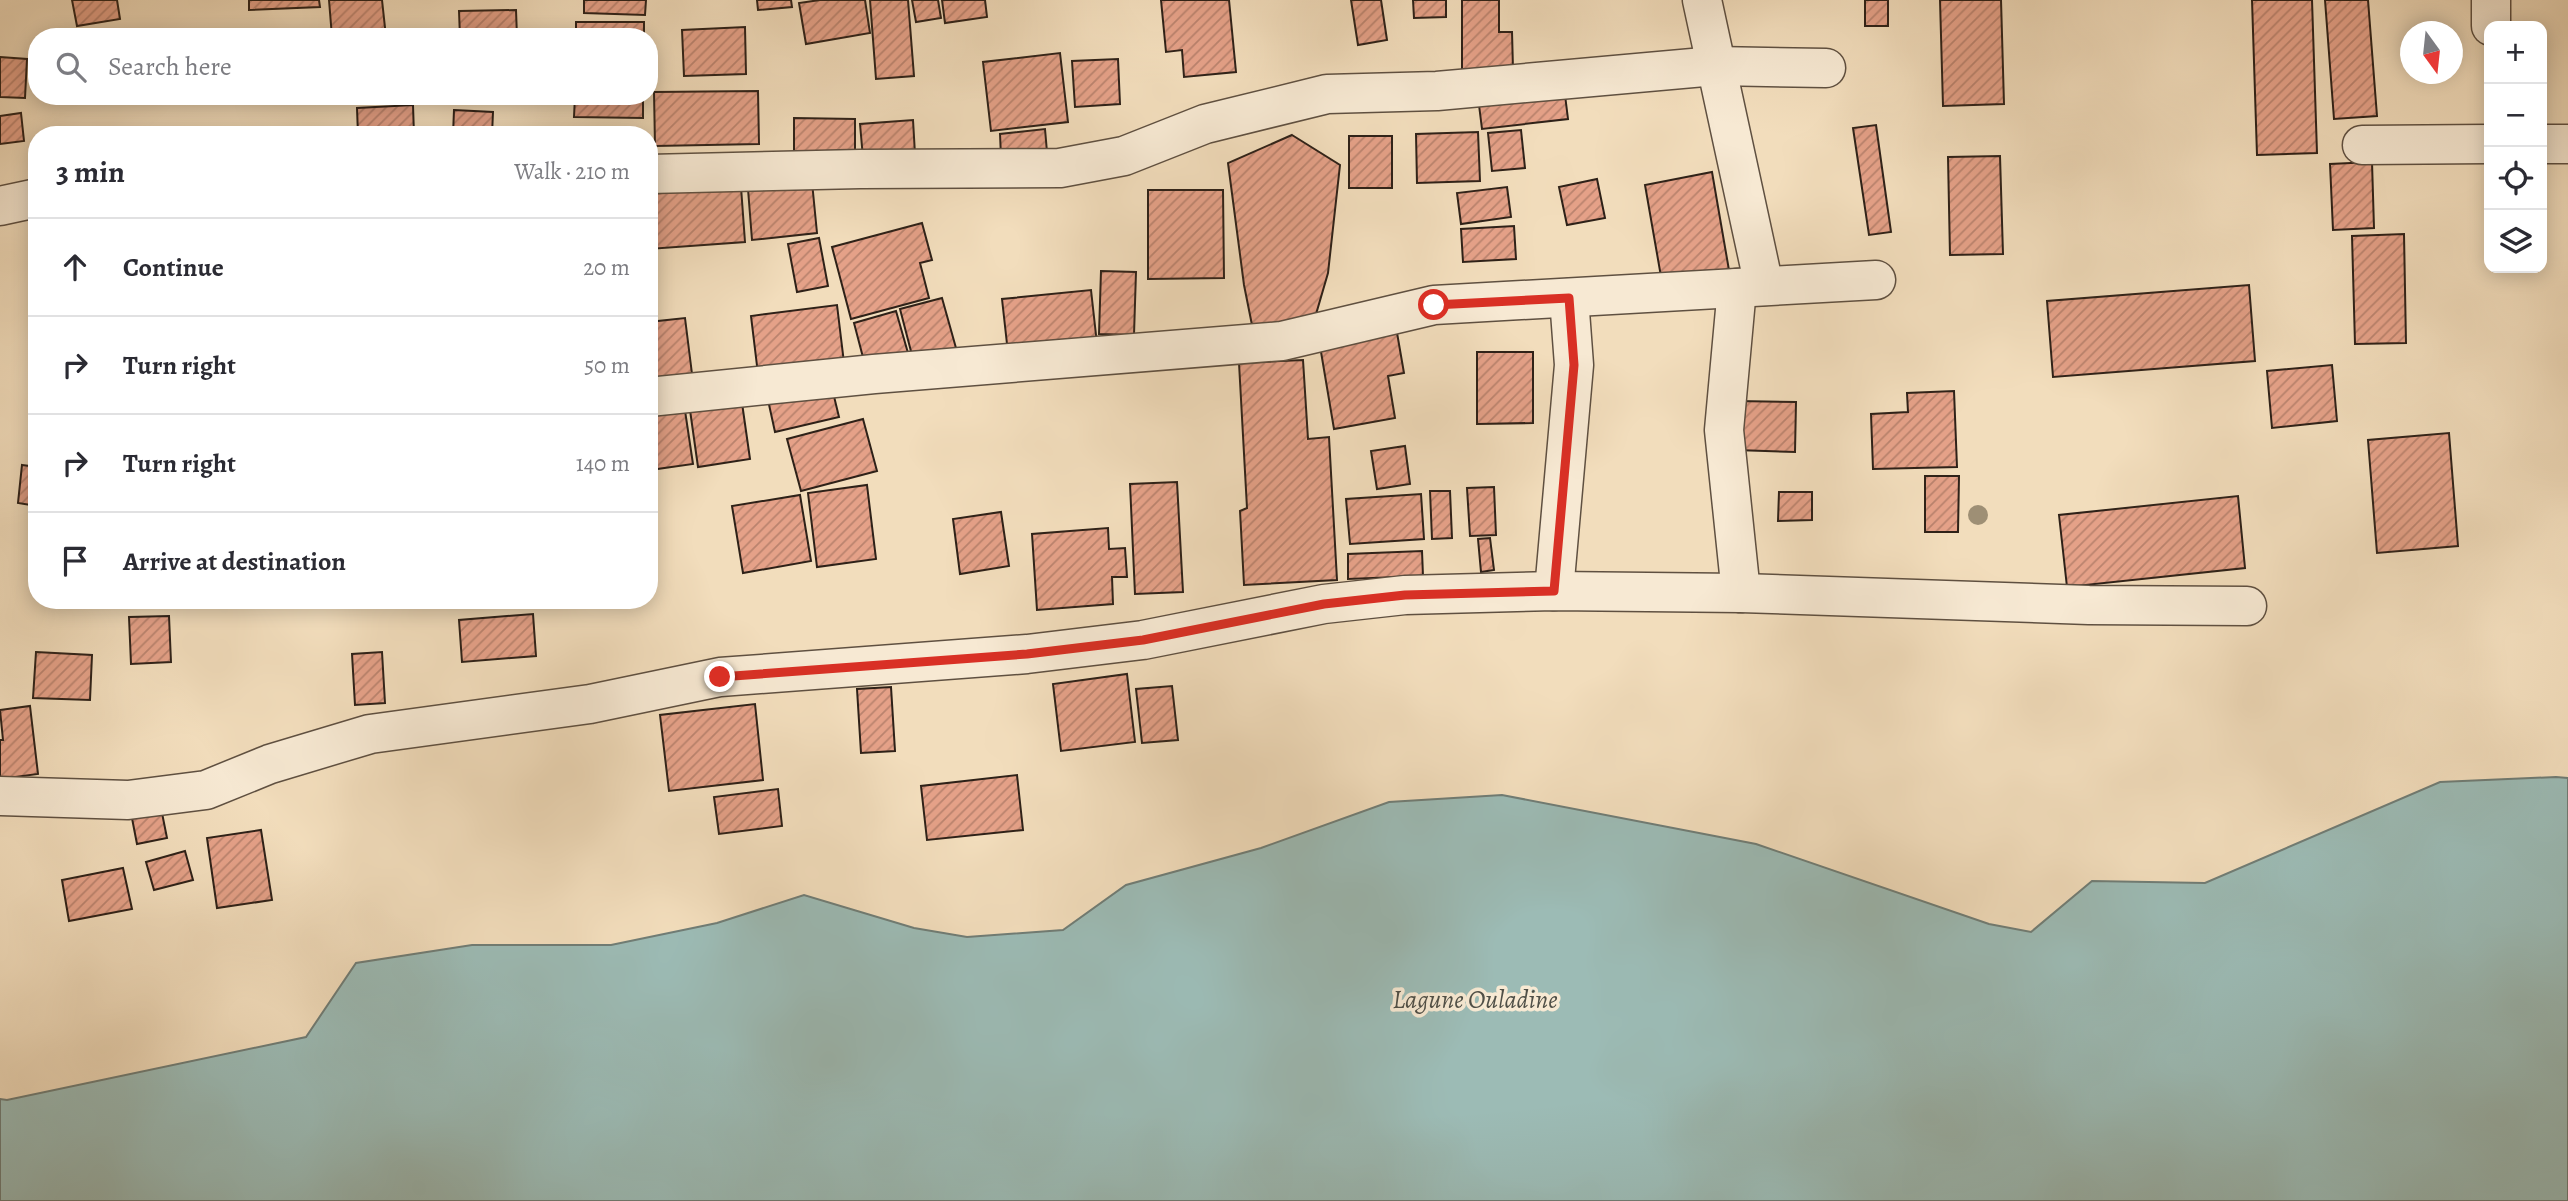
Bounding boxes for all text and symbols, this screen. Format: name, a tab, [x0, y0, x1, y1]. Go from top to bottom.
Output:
north arrow	[2400, 21, 2463, 84]
map controls	[2484, 21, 2547, 273]
button: +	[2484, 21, 2547, 84]
search box	[28, 28, 658, 105]
icon: search	[52, 48, 90, 86]
text: Search here	[108, 49, 232, 84]
button: −	[2484, 84, 2547, 147]
button: locate	[2484, 147, 2547, 210]
text: 3 min	[56, 152, 125, 192]
text: Walk · 210 m	[514, 156, 630, 187]
button: layers	[2484, 210, 2547, 273]
icon: ahead	[56, 248, 94, 286]
text: Continue	[123, 250, 224, 285]
text: 20 m	[583, 252, 630, 283]
route start	[1418, 289, 1449, 320]
icon: right	[56, 346, 94, 384]
text: Turn right	[123, 348, 236, 383]
text: 50 m	[584, 350, 630, 381]
icon: right	[56, 444, 94, 482]
text: Turn right	[123, 446, 236, 481]
text: 140 m	[576, 448, 630, 479]
icon: arrive	[56, 542, 94, 580]
text: Arrive at destination	[123, 544, 346, 579]
route end	[704, 661, 735, 692]
water label: Lagune Ouladine	[1392, 982, 1558, 1017]

